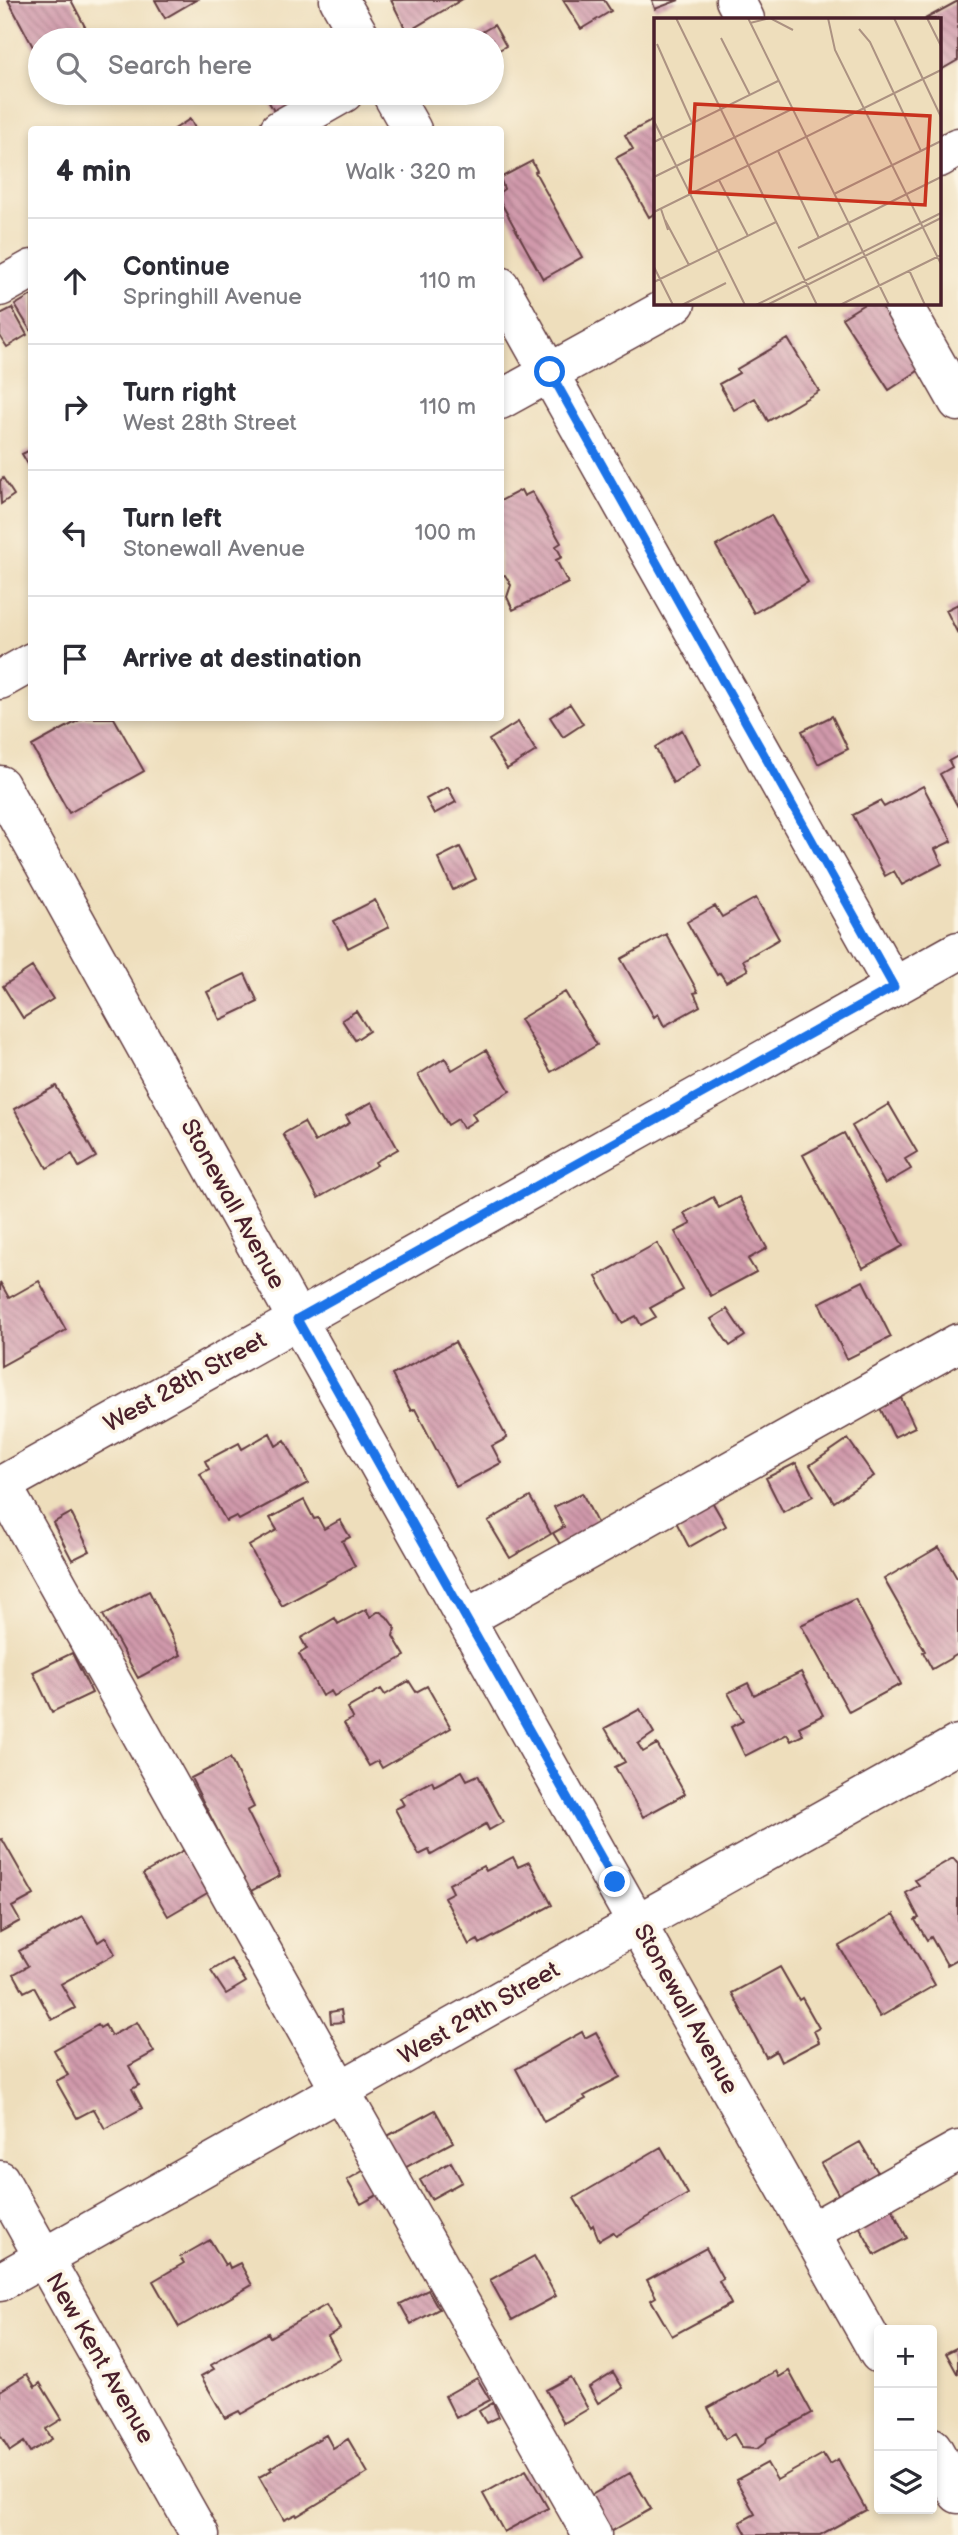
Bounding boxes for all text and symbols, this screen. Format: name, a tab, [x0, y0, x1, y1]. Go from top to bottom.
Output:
inset map	[654, 18, 940, 304]
search box	[28, 28, 504, 105]
icon: search	[52, 48, 90, 86]
text: Search here	[108, 51, 252, 82]
text: 4 min	[56, 154, 131, 190]
text: Walk · 320 m	[345, 158, 476, 186]
text: Continue	[123, 252, 230, 283]
icon: ahead	[56, 262, 94, 300]
text: 110 m	[419, 267, 476, 295]
text: Springhill Avenue	[123, 283, 302, 311]
route start	[534, 356, 565, 387]
text: Turn right	[123, 378, 236, 409]
icon: right	[56, 388, 94, 426]
text: 110 m	[419, 393, 476, 421]
text: West 28th Street	[123, 409, 297, 437]
text: Turn left	[123, 504, 222, 535]
icon: left	[56, 514, 94, 552]
text: 100 m	[415, 519, 476, 547]
text: Stonewall Avenue	[123, 535, 305, 563]
icon: arrive	[56, 640, 94, 678]
text: Arrive at destination	[123, 644, 362, 675]
street label: Stonewall Avenue	[174, 1114, 292, 1294]
street label: West 28th Street	[99, 1325, 272, 1439]
route end	[599, 1866, 630, 1897]
street label: Stonewall Avenue	[627, 1919, 745, 2099]
street label: West 29th Street	[393, 1955, 565, 2071]
street label: New Kent Avenue	[39, 2268, 161, 2448]
map controls	[874, 2325, 937, 2514]
button: +	[874, 2325, 937, 2388]
button: −	[874, 2388, 937, 2451]
button: layers	[874, 2451, 937, 2514]

